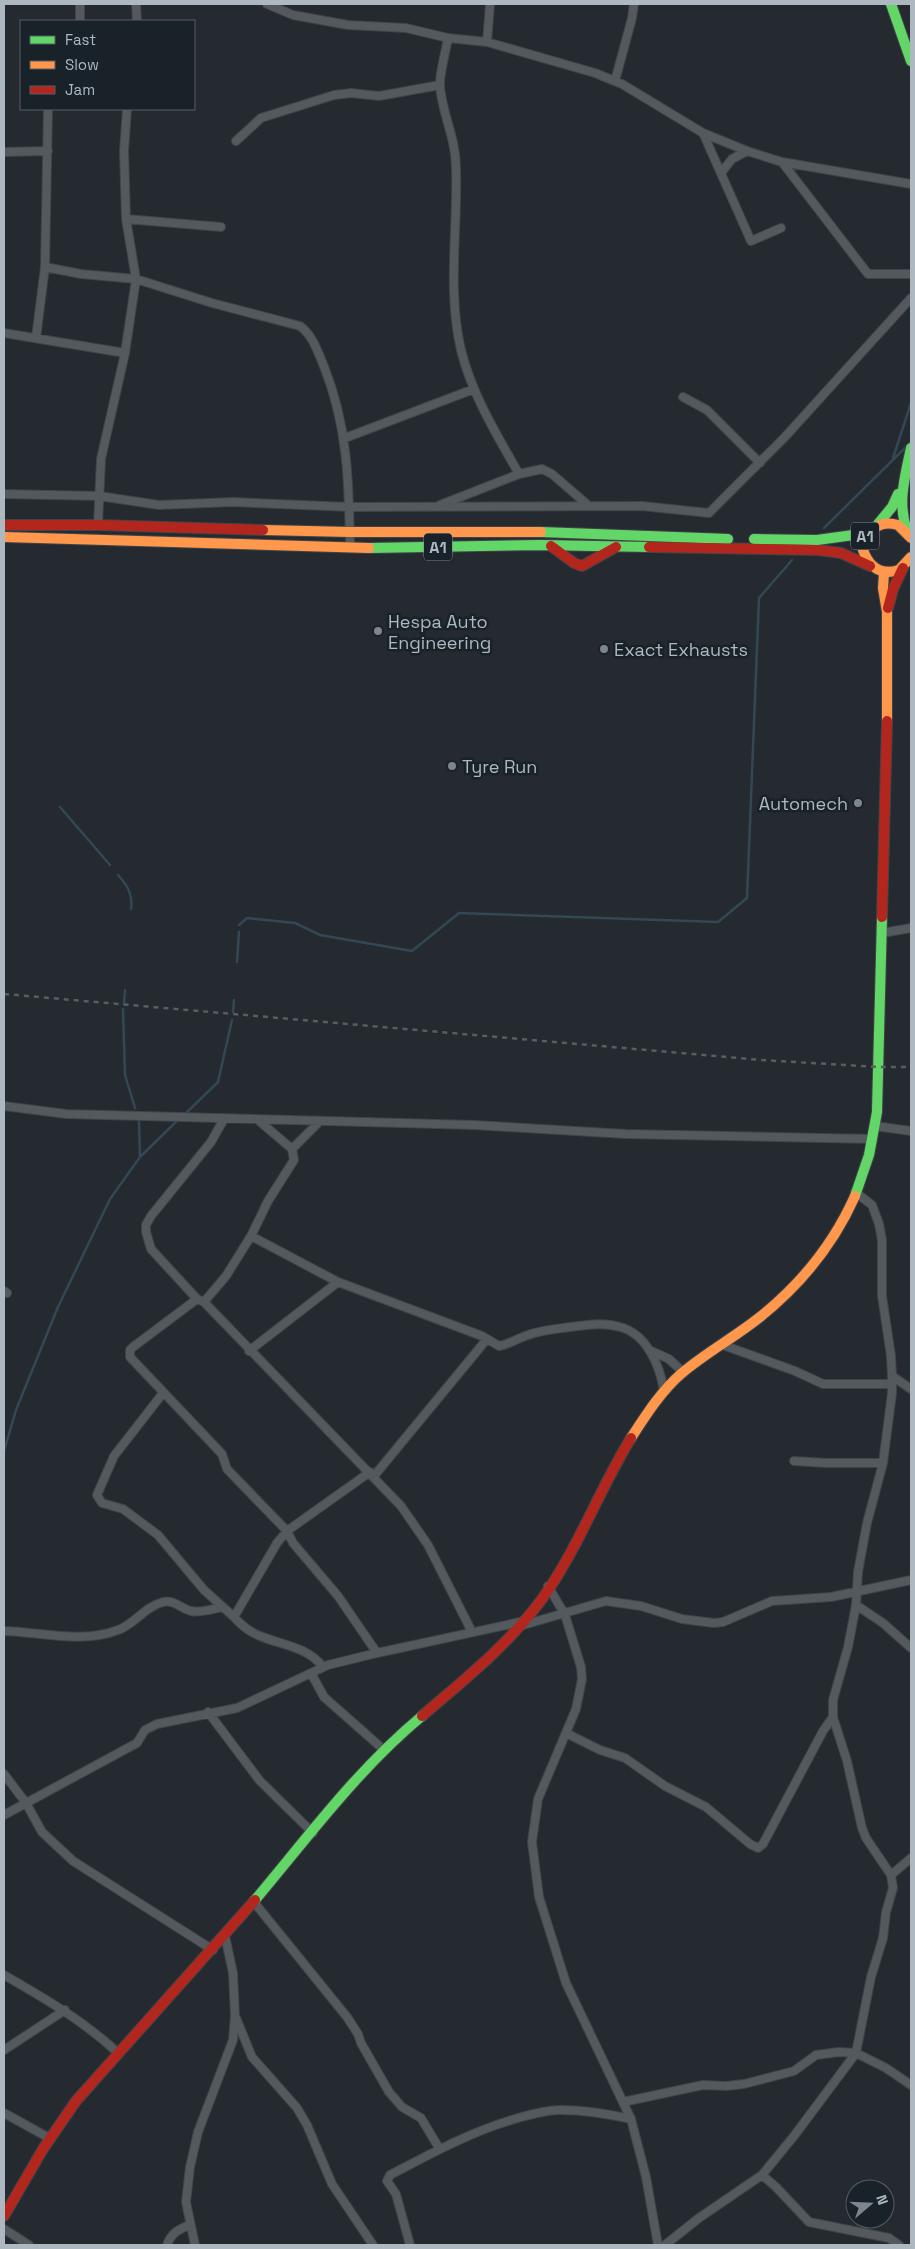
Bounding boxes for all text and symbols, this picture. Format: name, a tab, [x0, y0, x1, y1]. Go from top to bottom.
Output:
legend	[20, 20, 195, 110]
text: Fast	[65, 30, 96, 49]
text: Slow	[65, 55, 99, 74]
text: Jam	[65, 80, 95, 99]
road number: A1	[851, 522, 879, 550]
road number: A1	[424, 534, 452, 560]
place label: Hespa Auto Engineering	[388, 610, 491, 654]
marker: Hespa Auto Engineering	[372, 625, 384, 637]
place label: Exact Exhausts	[614, 638, 748, 661]
marker: Exact Exhausts	[598, 643, 610, 655]
place label: Tyre Run	[462, 755, 537, 778]
marker: Tyre Run	[446, 760, 458, 772]
place label: Automech	[759, 792, 848, 815]
marker: Automech	[852, 797, 864, 809]
north arrow	[845, 2179, 895, 2229]
text: N	[872, 2192, 892, 2207]

